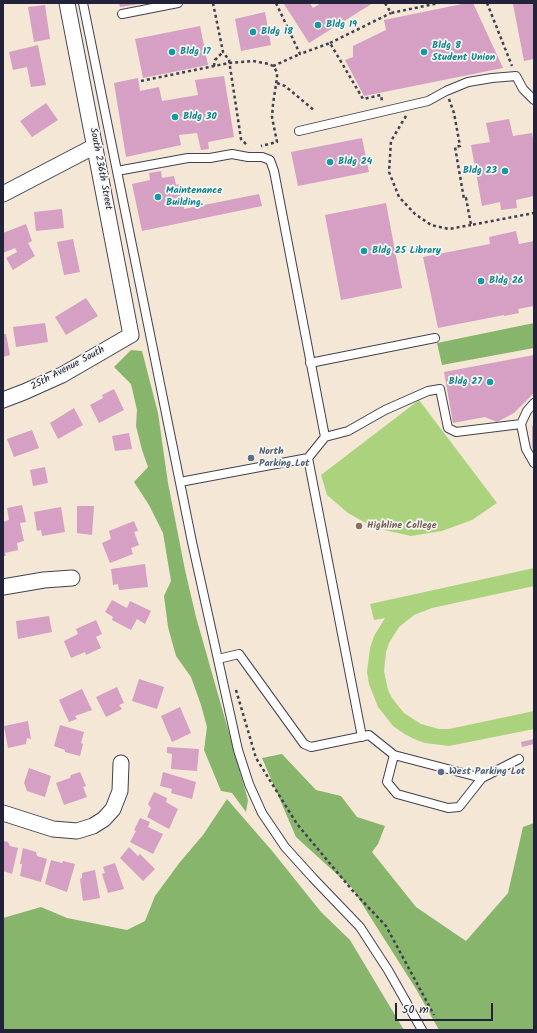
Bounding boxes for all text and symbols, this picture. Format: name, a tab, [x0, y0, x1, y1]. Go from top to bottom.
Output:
place label: Bldg 19	[326, 19, 357, 31]
marker: Bldg 19	[313, 20, 323, 30]
place label: Bldg 18	[261, 26, 293, 38]
marker: Bldg 18	[248, 27, 258, 37]
place label: Bldg 8 Student Union	[432, 40, 495, 64]
place label: Bldg 17	[180, 46, 211, 58]
marker: Bldg 17	[167, 47, 177, 57]
marker: Bldg 8 Student Union	[419, 47, 429, 57]
place label: Bldg 30	[183, 111, 217, 123]
marker: Bldg 30	[170, 112, 180, 122]
street label: South 236th Street	[86, 127, 114, 211]
place label: Bldg 24	[338, 156, 372, 168]
marker: Bldg 24	[325, 157, 335, 167]
place label: Bldg 23	[463, 165, 497, 177]
marker: Bldg 23	[500, 166, 510, 176]
place label: Maintenance Building.	[166, 185, 222, 208]
marker: Maintenance Building.	[153, 192, 163, 202]
place label: Bldg 25 Library	[372, 245, 441, 257]
marker: Bldg 25 Library	[359, 246, 369, 256]
place label: Bldg 26	[489, 275, 523, 287]
marker: Bldg 26	[476, 276, 486, 286]
street label: 25th Avenue South	[29, 345, 107, 393]
place label: Bldg 27	[449, 376, 482, 388]
marker: Bldg 27	[485, 377, 495, 387]
place label: North Parking Lot	[259, 446, 309, 470]
marker: North Parking Lot	[246, 453, 256, 463]
place label: Highline College	[367, 520, 437, 532]
marker: Highline College	[354, 521, 364, 531]
place label: West Parking Lot	[449, 766, 525, 778]
marker: West Parking Lot	[436, 767, 446, 777]
scale bar	[397, 995, 495, 1021]
text: 50 m	[402, 1000, 429, 1019]

